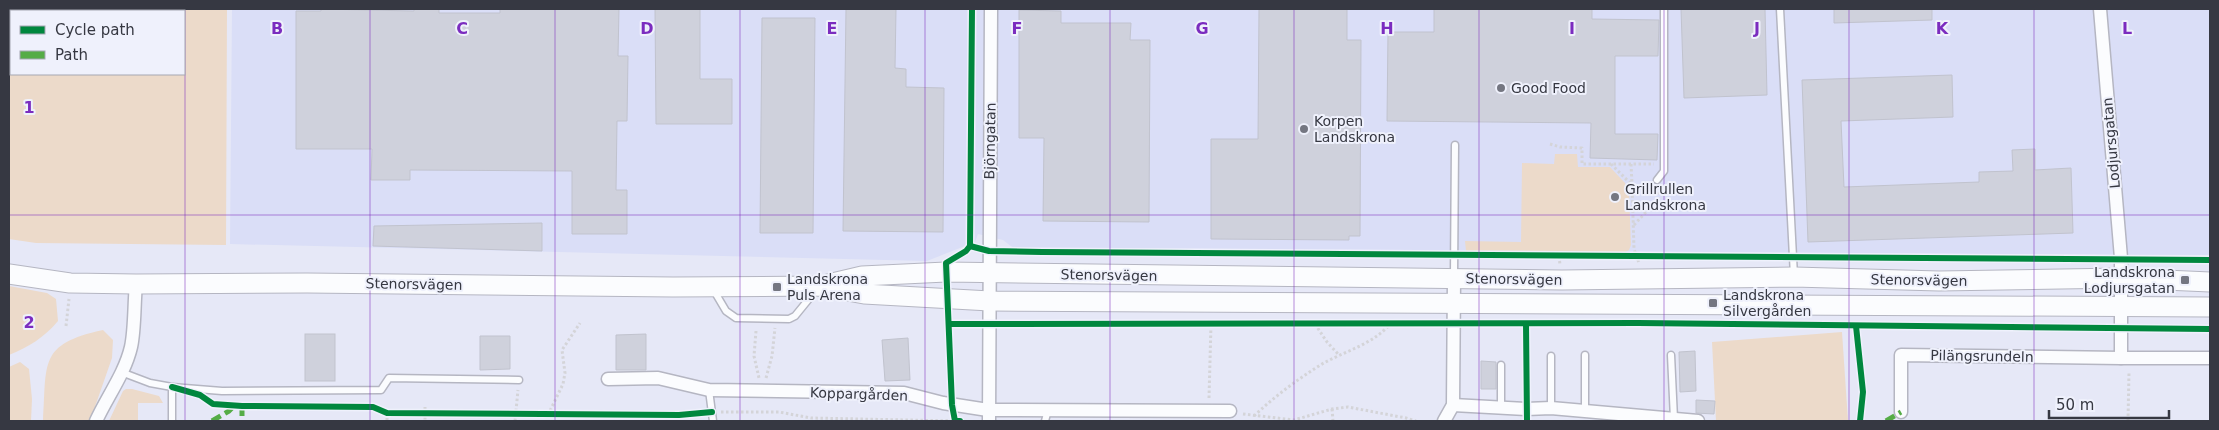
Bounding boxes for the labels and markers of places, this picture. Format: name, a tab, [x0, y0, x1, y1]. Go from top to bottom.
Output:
place label: Good Food	[1511, 80, 1586, 96]
marker: Good Food	[1495, 82, 1507, 94]
place label: Korpen Landskrona	[1314, 113, 1395, 145]
marker: Korpen Landskrona	[1298, 123, 1310, 135]
place label: Grillrullen Landskrona	[1625, 181, 1706, 213]
marker: Grillrullen Landskrona	[1609, 191, 1621, 203]
place label: Landskrona Lodjursgatan	[2084, 264, 2175, 296]
place label: Landskrona Puls Arena	[787, 271, 868, 303]
marker: Landskrona Lodjursgatan	[2179, 274, 2191, 286]
marker: Landskrona Puls Arena	[771, 281, 783, 293]
place label: Landskrona Silvergården	[1723, 287, 1811, 319]
marker: Landskrona Silvergården	[1707, 297, 1719, 309]

